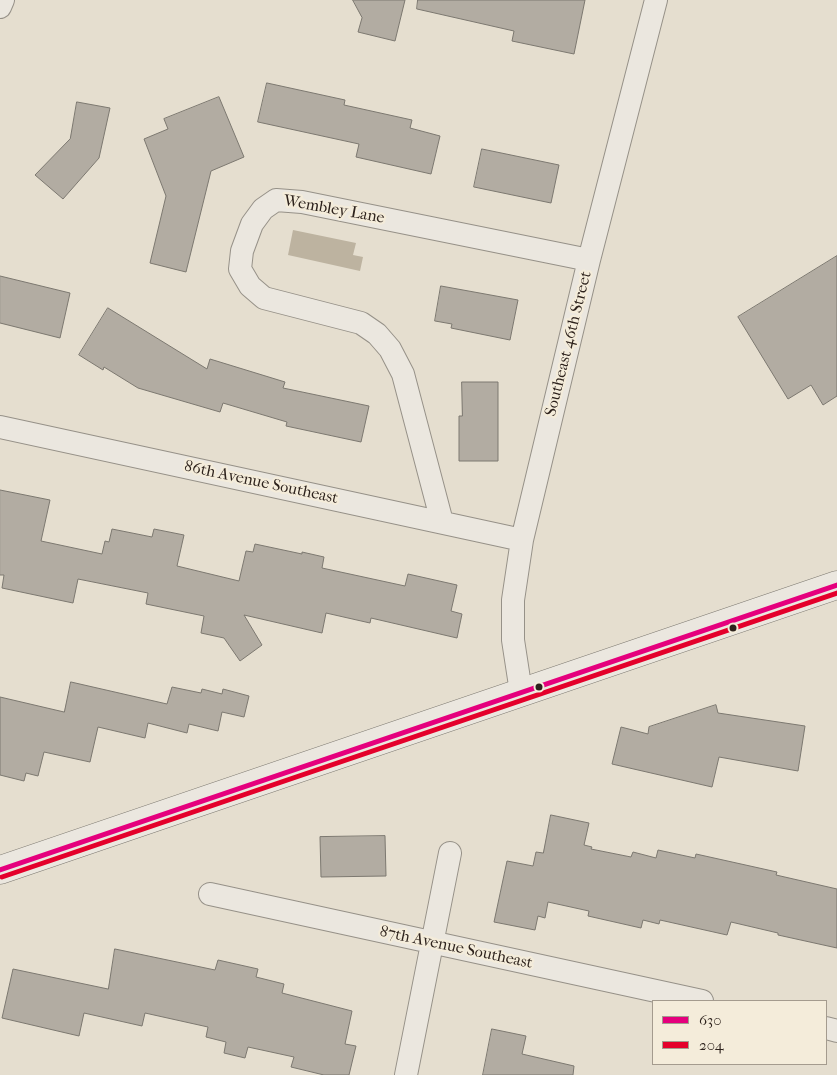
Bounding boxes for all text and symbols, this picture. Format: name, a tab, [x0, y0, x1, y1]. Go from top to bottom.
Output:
street label: Wembley Lane	[282, 192, 386, 228]
street label: Southeast 46th Street	[542, 270, 596, 418]
street label: 86th Avenue Southeast	[182, 457, 340, 509]
unlabelled marker	[728, 623, 738, 633]
unlabelled marker	[534, 682, 544, 692]
street label: 87th Avenue Southeast	[378, 922, 534, 974]
legend	[652, 1000, 827, 1065]
text: 630	[699, 1011, 722, 1029]
text: 204	[699, 1036, 724, 1054]

